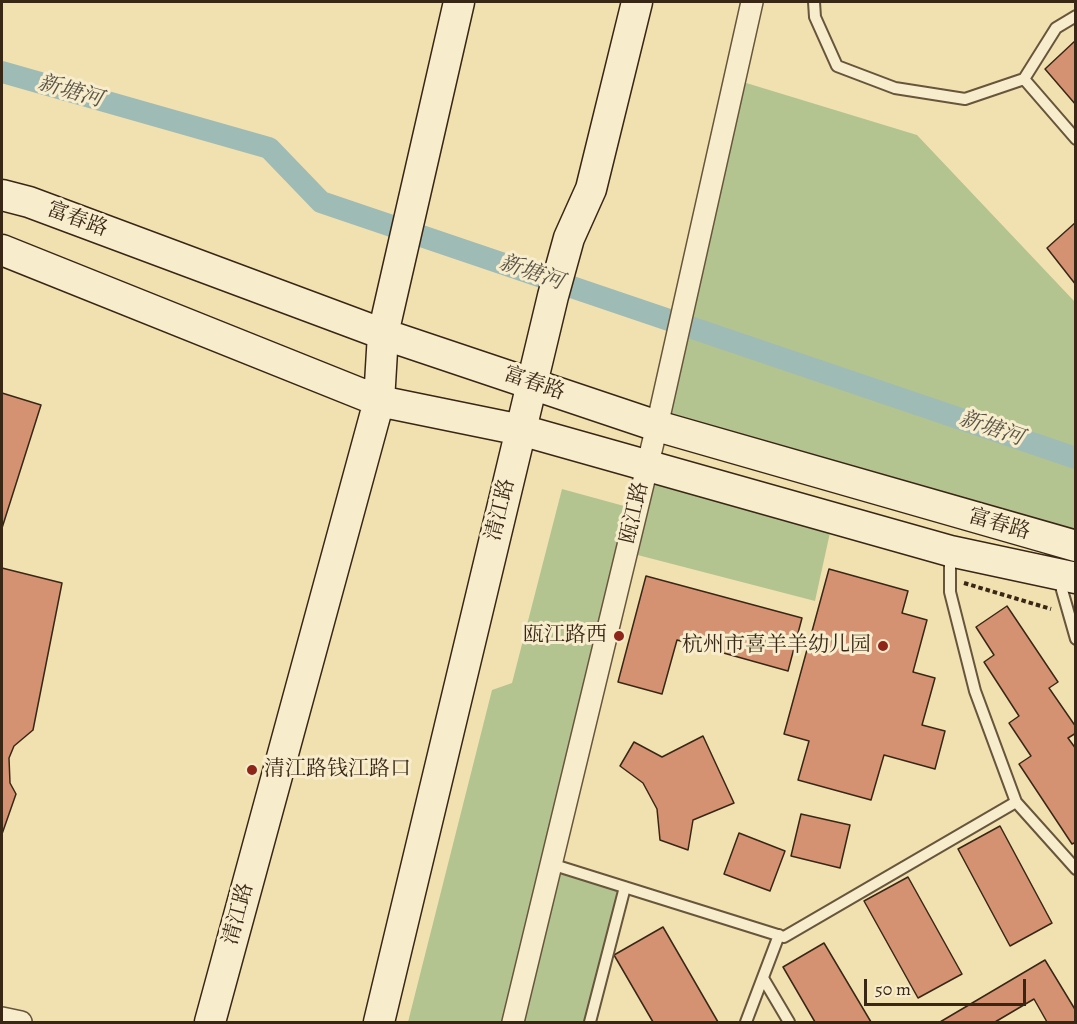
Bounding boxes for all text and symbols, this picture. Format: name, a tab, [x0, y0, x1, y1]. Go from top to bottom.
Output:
water label: 新塘河	[35, 70, 105, 114]
street label: 富春路	[43, 197, 111, 243]
water label: 新塘河	[496, 250, 566, 296]
street label: 富春路	[500, 362, 568, 406]
water label: 新塘河	[956, 406, 1026, 452]
street label: 清江路	[481, 476, 521, 544]
street label: 瓯江路	[616, 479, 654, 547]
street label: 富春路	[965, 504, 1033, 546]
place label: 瓯江路西	[523, 623, 607, 649]
marker: 瓯江路西	[612, 629, 626, 643]
place label: 杭州市喜羊羊幼儿园	[682, 633, 871, 659]
marker: 杭州市喜羊羊幼儿园	[876, 639, 890, 653]
place label: 清江路钱江路口	[264, 757, 411, 783]
marker: 清江路钱江路口	[245, 763, 259, 777]
street label: 清江路	[219, 880, 259, 948]
scale bar	[867, 967, 1029, 1005]
text: 50 m	[875, 977, 911, 1001]

